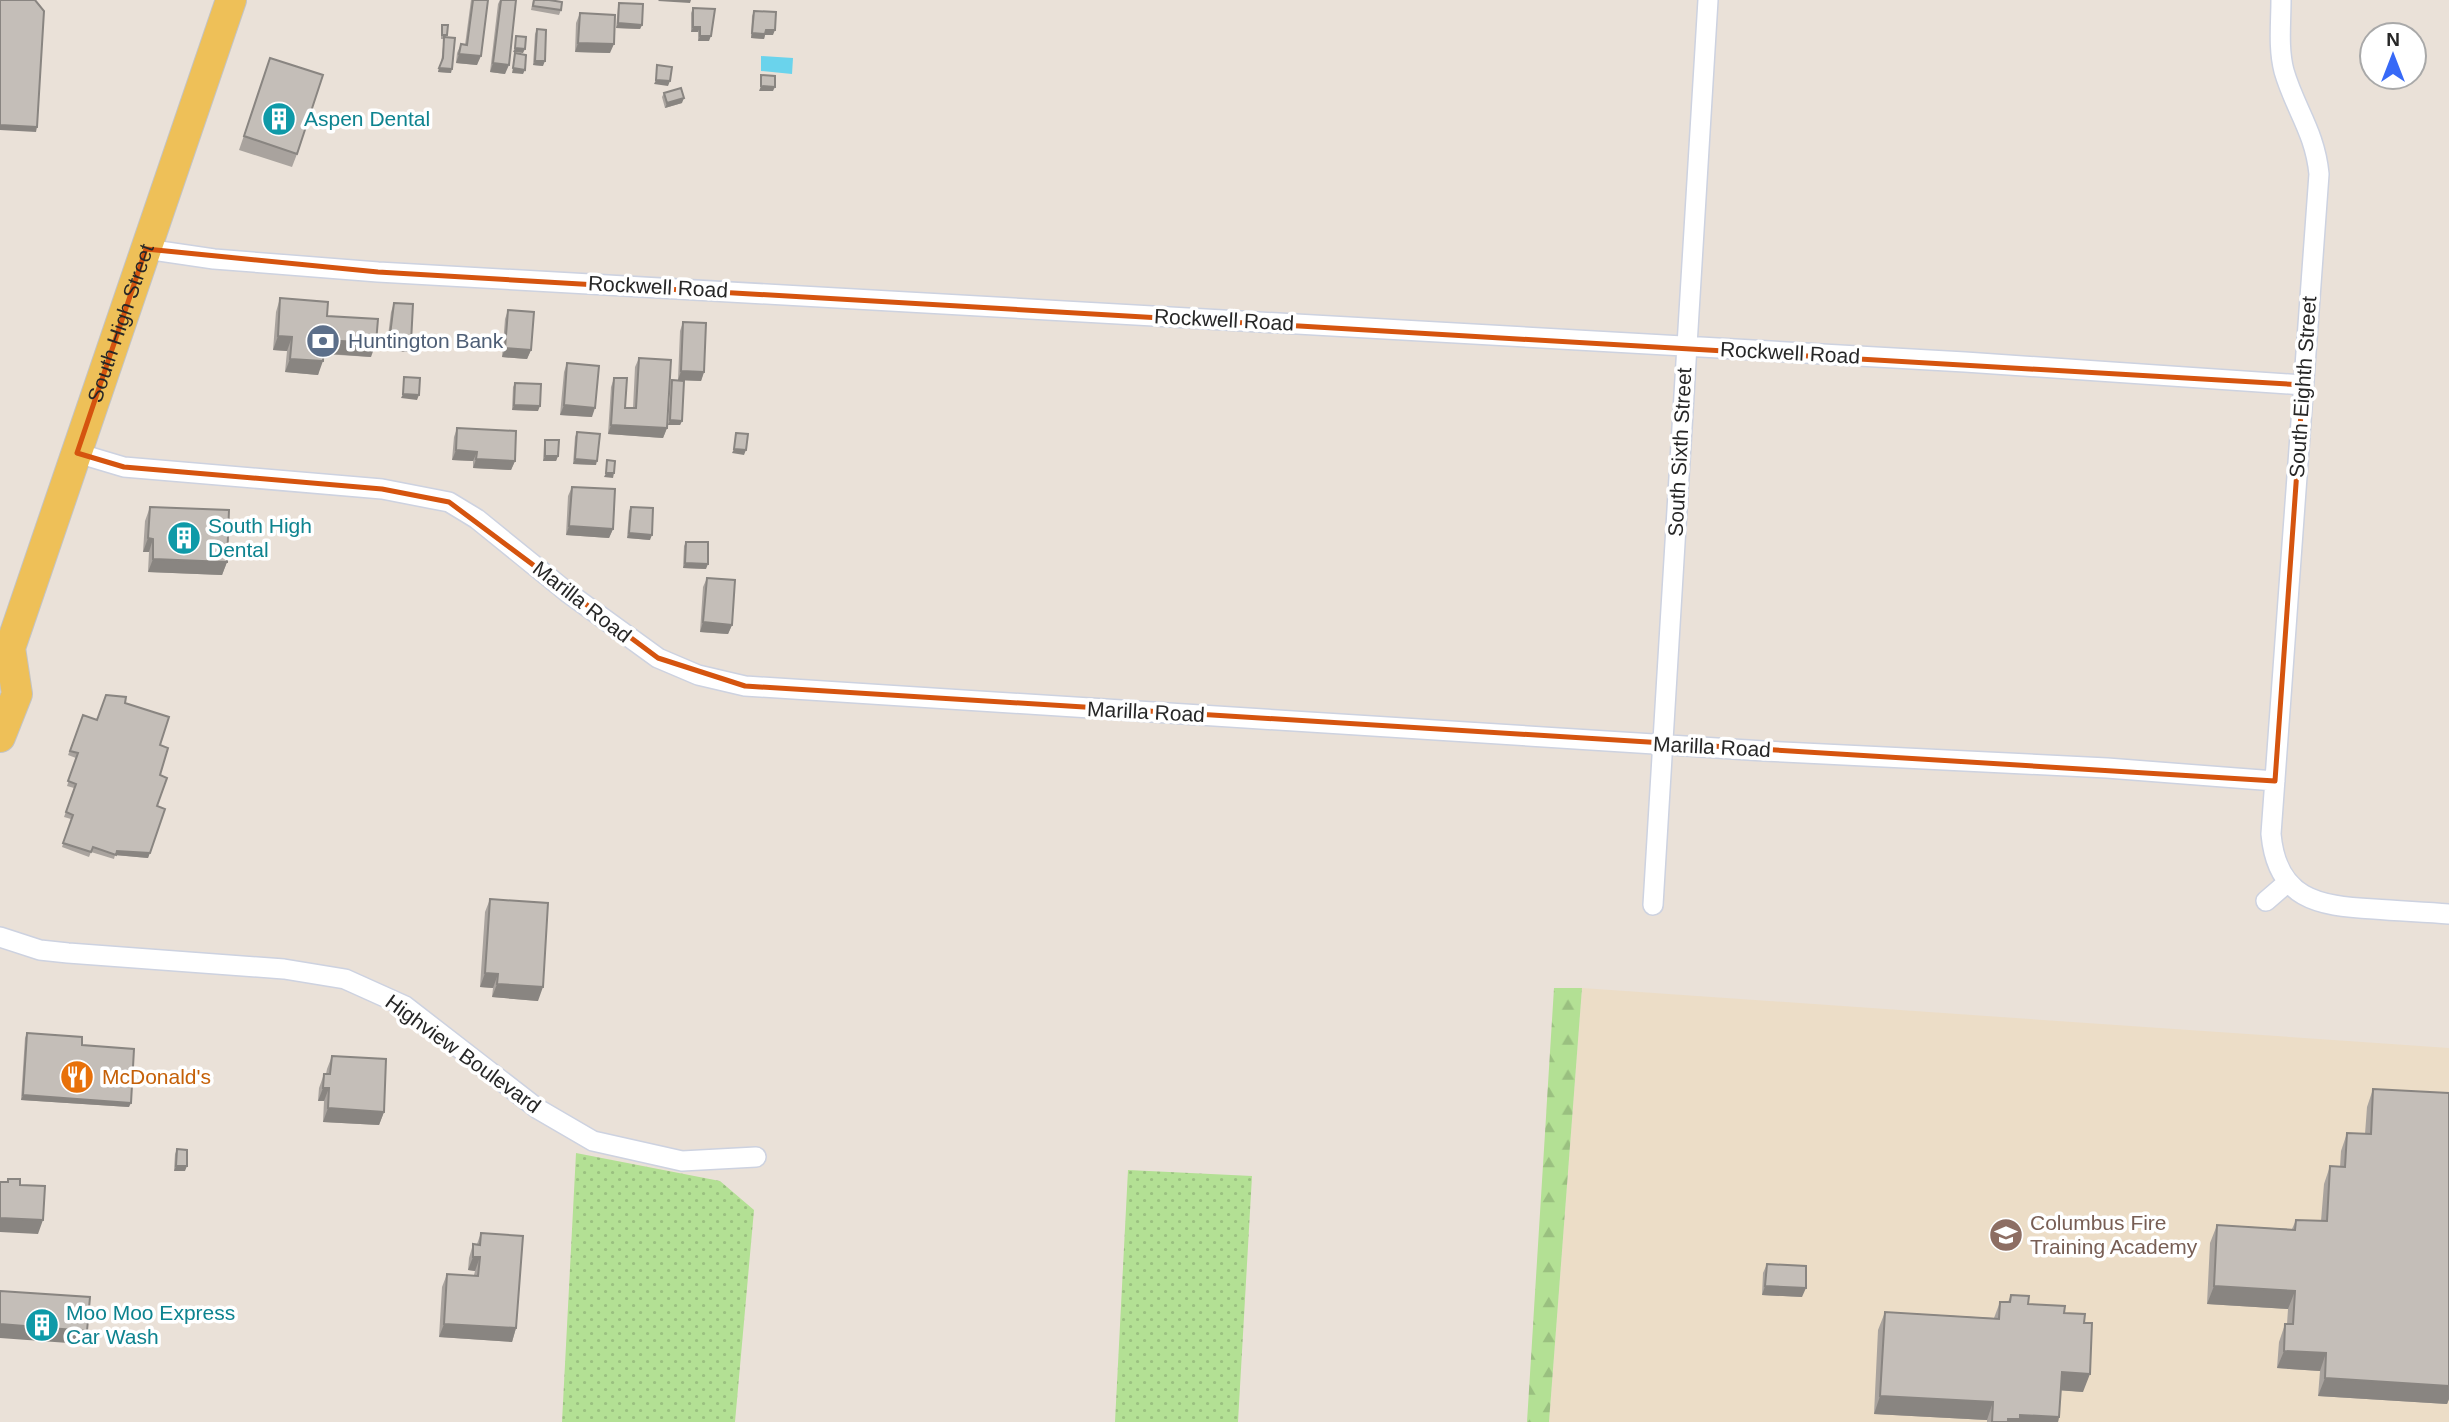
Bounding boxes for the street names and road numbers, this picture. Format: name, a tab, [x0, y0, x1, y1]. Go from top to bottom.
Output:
street label: South High Street	[83, 241, 158, 405]
street label: Rockwell Road	[587, 271, 729, 302]
street label: South Eighth Street	[2285, 295, 2320, 479]
street label: Rockwell Road	[1153, 304, 1295, 335]
street label: Rockwell Road	[1719, 337, 1861, 368]
street label: South Sixth Street	[1664, 367, 1695, 537]
street label: Marilla Road	[529, 556, 636, 647]
street label: Marilla Road	[1087, 697, 1205, 726]
street label: Marilla Road	[1653, 732, 1771, 761]
street label: Highview Boulevard	[381, 990, 545, 1117]

